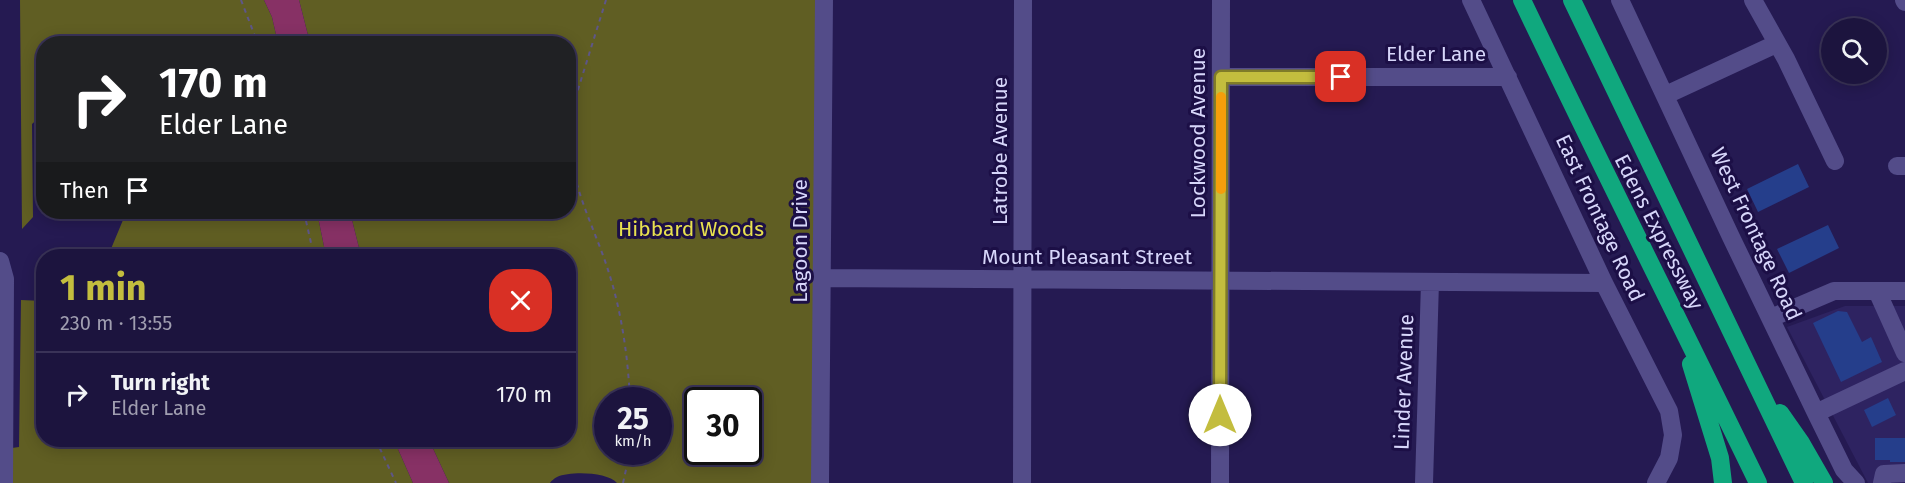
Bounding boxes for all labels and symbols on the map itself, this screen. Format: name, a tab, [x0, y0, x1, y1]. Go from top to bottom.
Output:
street label: Elder Lane	[1386, 41, 1486, 67]
street label: Lockwood Avenue	[1185, 48, 1211, 218]
pin	[1315, 51, 1366, 102]
street label: Latrobe Avenue	[987, 77, 1013, 225]
street label: East Frontage Road	[1550, 130, 1650, 306]
street label: West Frontage Road	[1705, 143, 1807, 325]
street label: Edens Expressway	[1609, 150, 1710, 315]
street label: Lagoon Drive	[787, 179, 813, 303]
park label: Hibbard Woods	[618, 216, 764, 242]
street label: Mount Pleasant Street	[982, 244, 1193, 270]
street label: Linder Avenue	[1389, 314, 1419, 450]
position arrow	[1188, 383, 1252, 447]
speed limit sign: 30	[684, 387, 762, 465]

